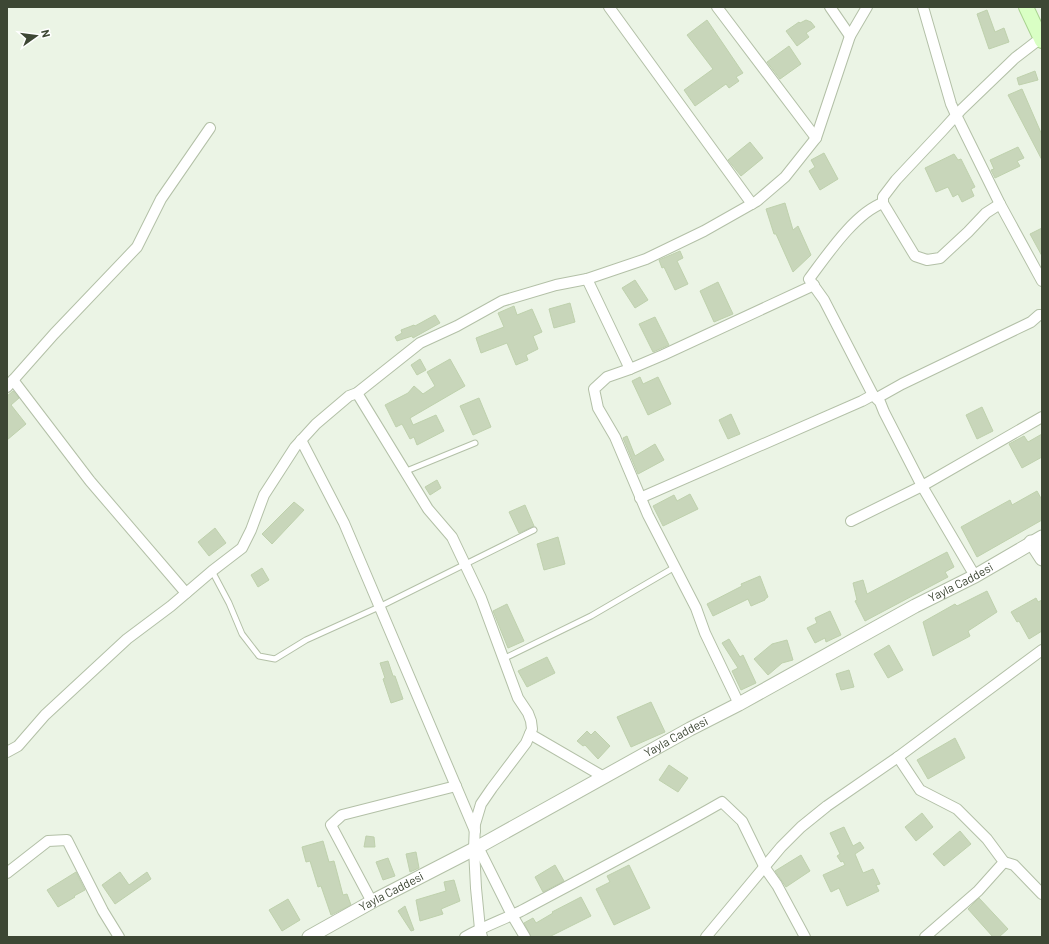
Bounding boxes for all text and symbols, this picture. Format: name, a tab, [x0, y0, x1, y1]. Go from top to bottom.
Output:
north arrow	[16, 16, 56, 56]
text: N	[39, 28, 53, 39]
street label: Yayla Caddesi	[926, 559, 995, 604]
street label: Yayla Caddesi	[641, 713, 710, 759]
street label: Yayla Caddesi	[356, 868, 426, 914]

